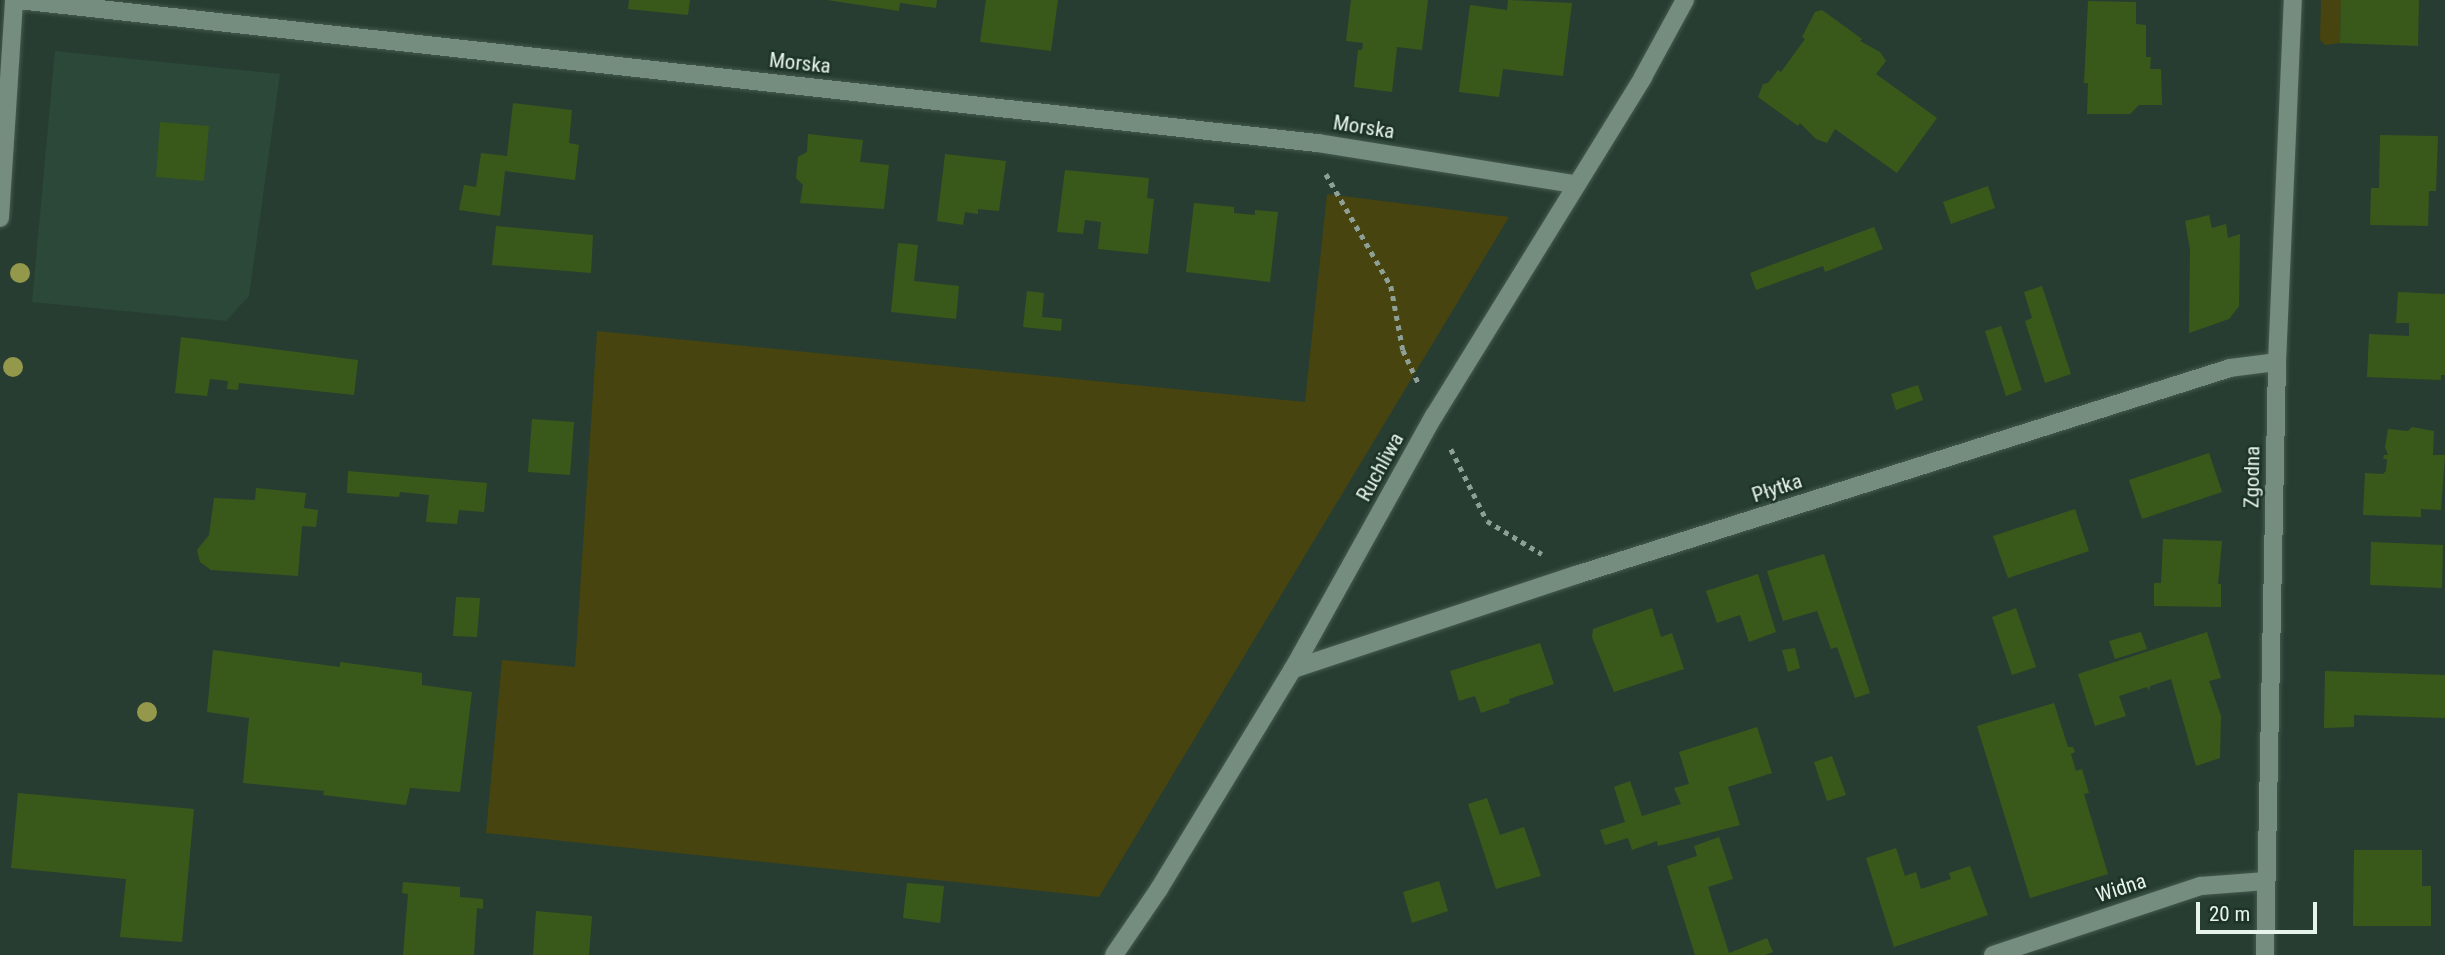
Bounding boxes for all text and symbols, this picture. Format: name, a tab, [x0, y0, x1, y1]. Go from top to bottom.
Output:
street label: Morska	[768, 47, 832, 79]
street label: Morska	[1331, 110, 1397, 144]
street label: Ruchliwa	[1351, 428, 1409, 506]
street label: Zgodna	[2239, 446, 2265, 508]
street label: Płytka	[1749, 468, 1805, 508]
street label: Widna	[2093, 868, 2149, 908]
scale bar	[2200, 888, 2321, 932]
text: 20 m	[2209, 902, 2250, 926]

